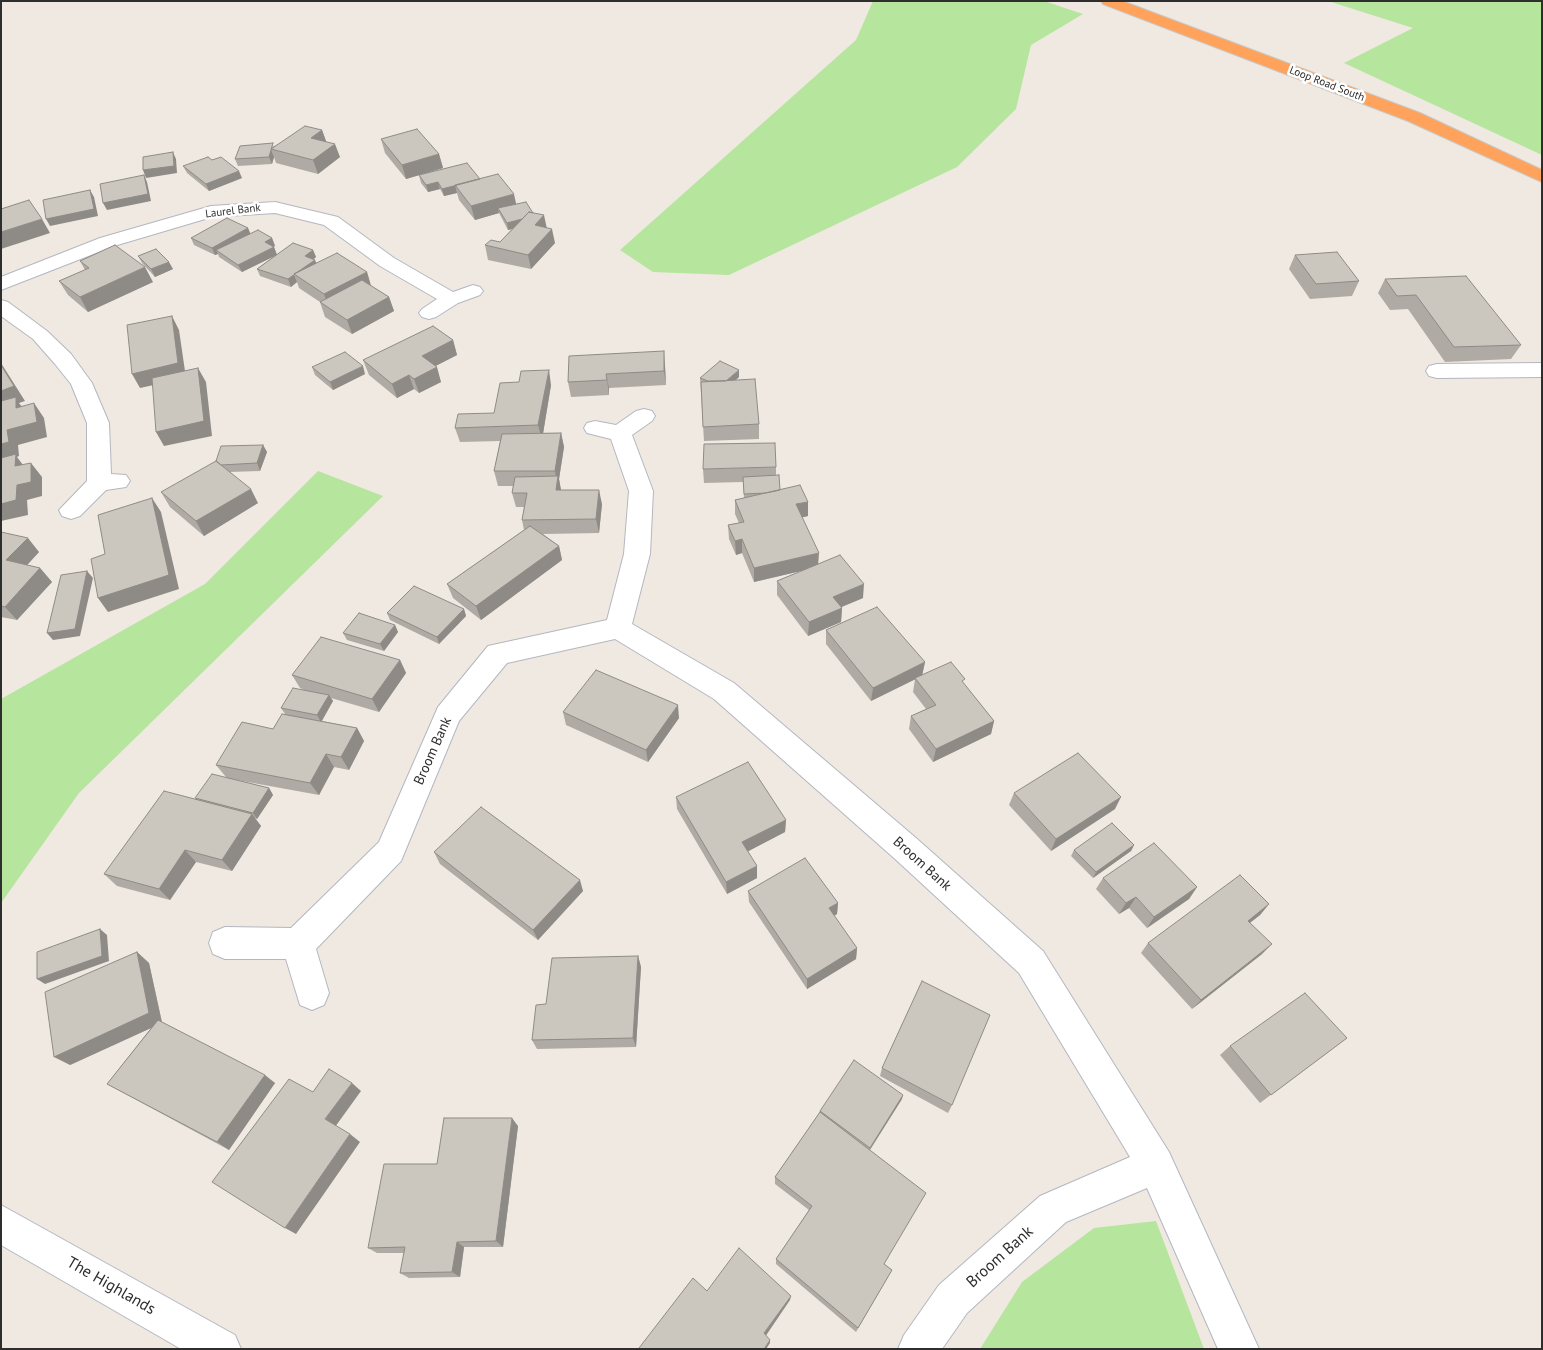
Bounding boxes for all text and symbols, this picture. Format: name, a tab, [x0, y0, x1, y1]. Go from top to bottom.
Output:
street label: Loop Road South	[1288, 64, 1366, 104]
street label: Laurel Bank	[205, 201, 261, 221]
street label: Broom Bank	[411, 714, 455, 788]
street label: Broom Bank	[889, 833, 955, 895]
street label: Broom Bank	[963, 1222, 1037, 1292]
street label: The Highlands	[63, 1253, 159, 1319]

